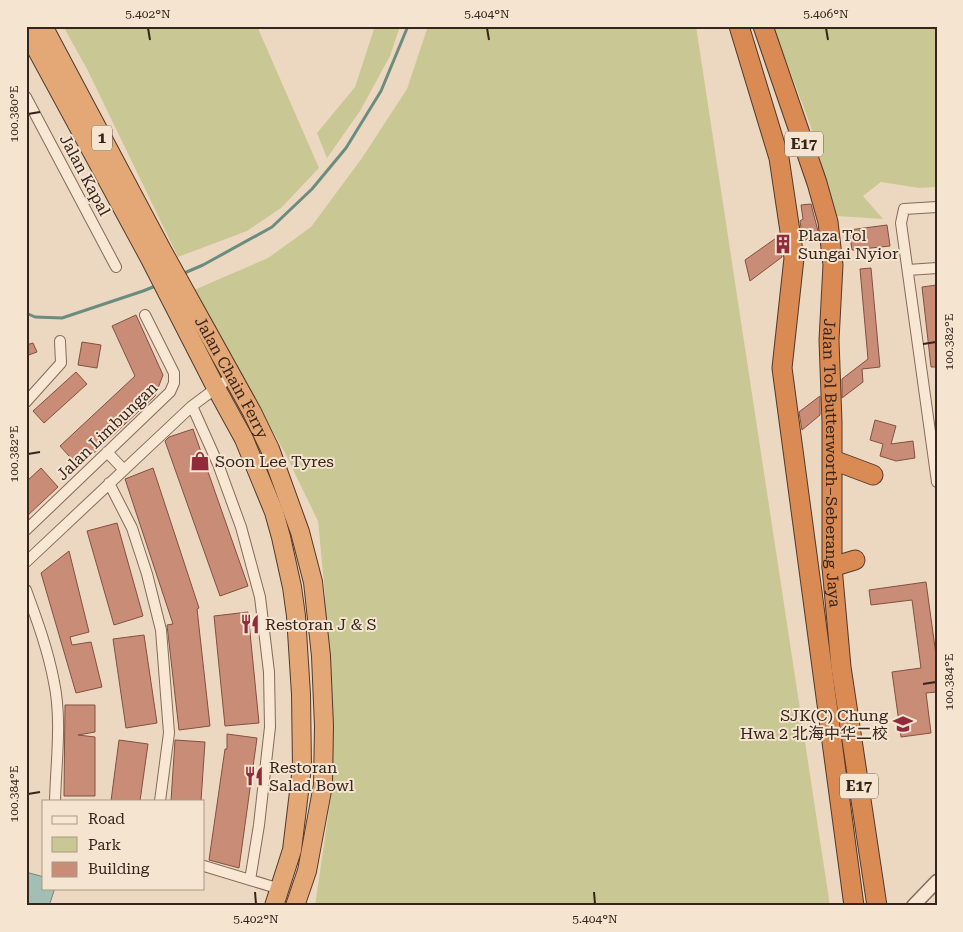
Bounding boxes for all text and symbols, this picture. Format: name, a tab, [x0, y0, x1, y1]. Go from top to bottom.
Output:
text: 5.402°N	[125, 7, 171, 21]
text: 5.404°N	[464, 7, 510, 21]
text: 5.406°N	[803, 7, 849, 21]
text: 100.380°E	[7, 86, 21, 142]
road number: 1	[92, 126, 112, 150]
street label: Jalan Kapal	[56, 131, 114, 219]
road number: E17	[785, 132, 823, 156]
place label: Plaza Tol Sungai Nyior	[798, 226, 899, 263]
building icon: Plaza Tol Sungai Nyior	[772, 233, 794, 255]
street label: Jalan Chain Ferry	[191, 313, 273, 442]
text: 100.382°E	[942, 314, 956, 370]
street label: Jalan Tol Butterworth–Seberang Jaya	[819, 318, 845, 608]
street label: Jalan Limbungan	[53, 378, 161, 484]
text: 100.382°E	[7, 426, 21, 482]
shop icon: Soon Lee Tyres	[189, 450, 211, 472]
place label: Soon Lee Tyres	[215, 452, 334, 471]
restaurant icon: Restoran J & S	[239, 613, 261, 635]
place label: Restoran J & S	[265, 615, 376, 634]
text: 100.384°E	[942, 654, 956, 710]
place label: SJK(C) Chung Hwa 2 北海中华二校	[740, 706, 889, 743]
school or university icon: SJK(C) Chung Hwa 2 北海中华二校	[892, 713, 914, 735]
place label: Restoran Salad Bowl	[269, 758, 354, 795]
restaurant icon: Restoran Salad Bowl	[243, 765, 265, 787]
text: 100.384°E	[7, 766, 21, 822]
road number: E17	[840, 774, 878, 798]
legend	[42, 800, 205, 890]
text: Road	[88, 810, 125, 828]
text: Park	[88, 836, 122, 854]
text: Building	[88, 860, 150, 878]
text: 5.402°N	[233, 912, 279, 926]
text: 5.404°N	[572, 912, 618, 926]

